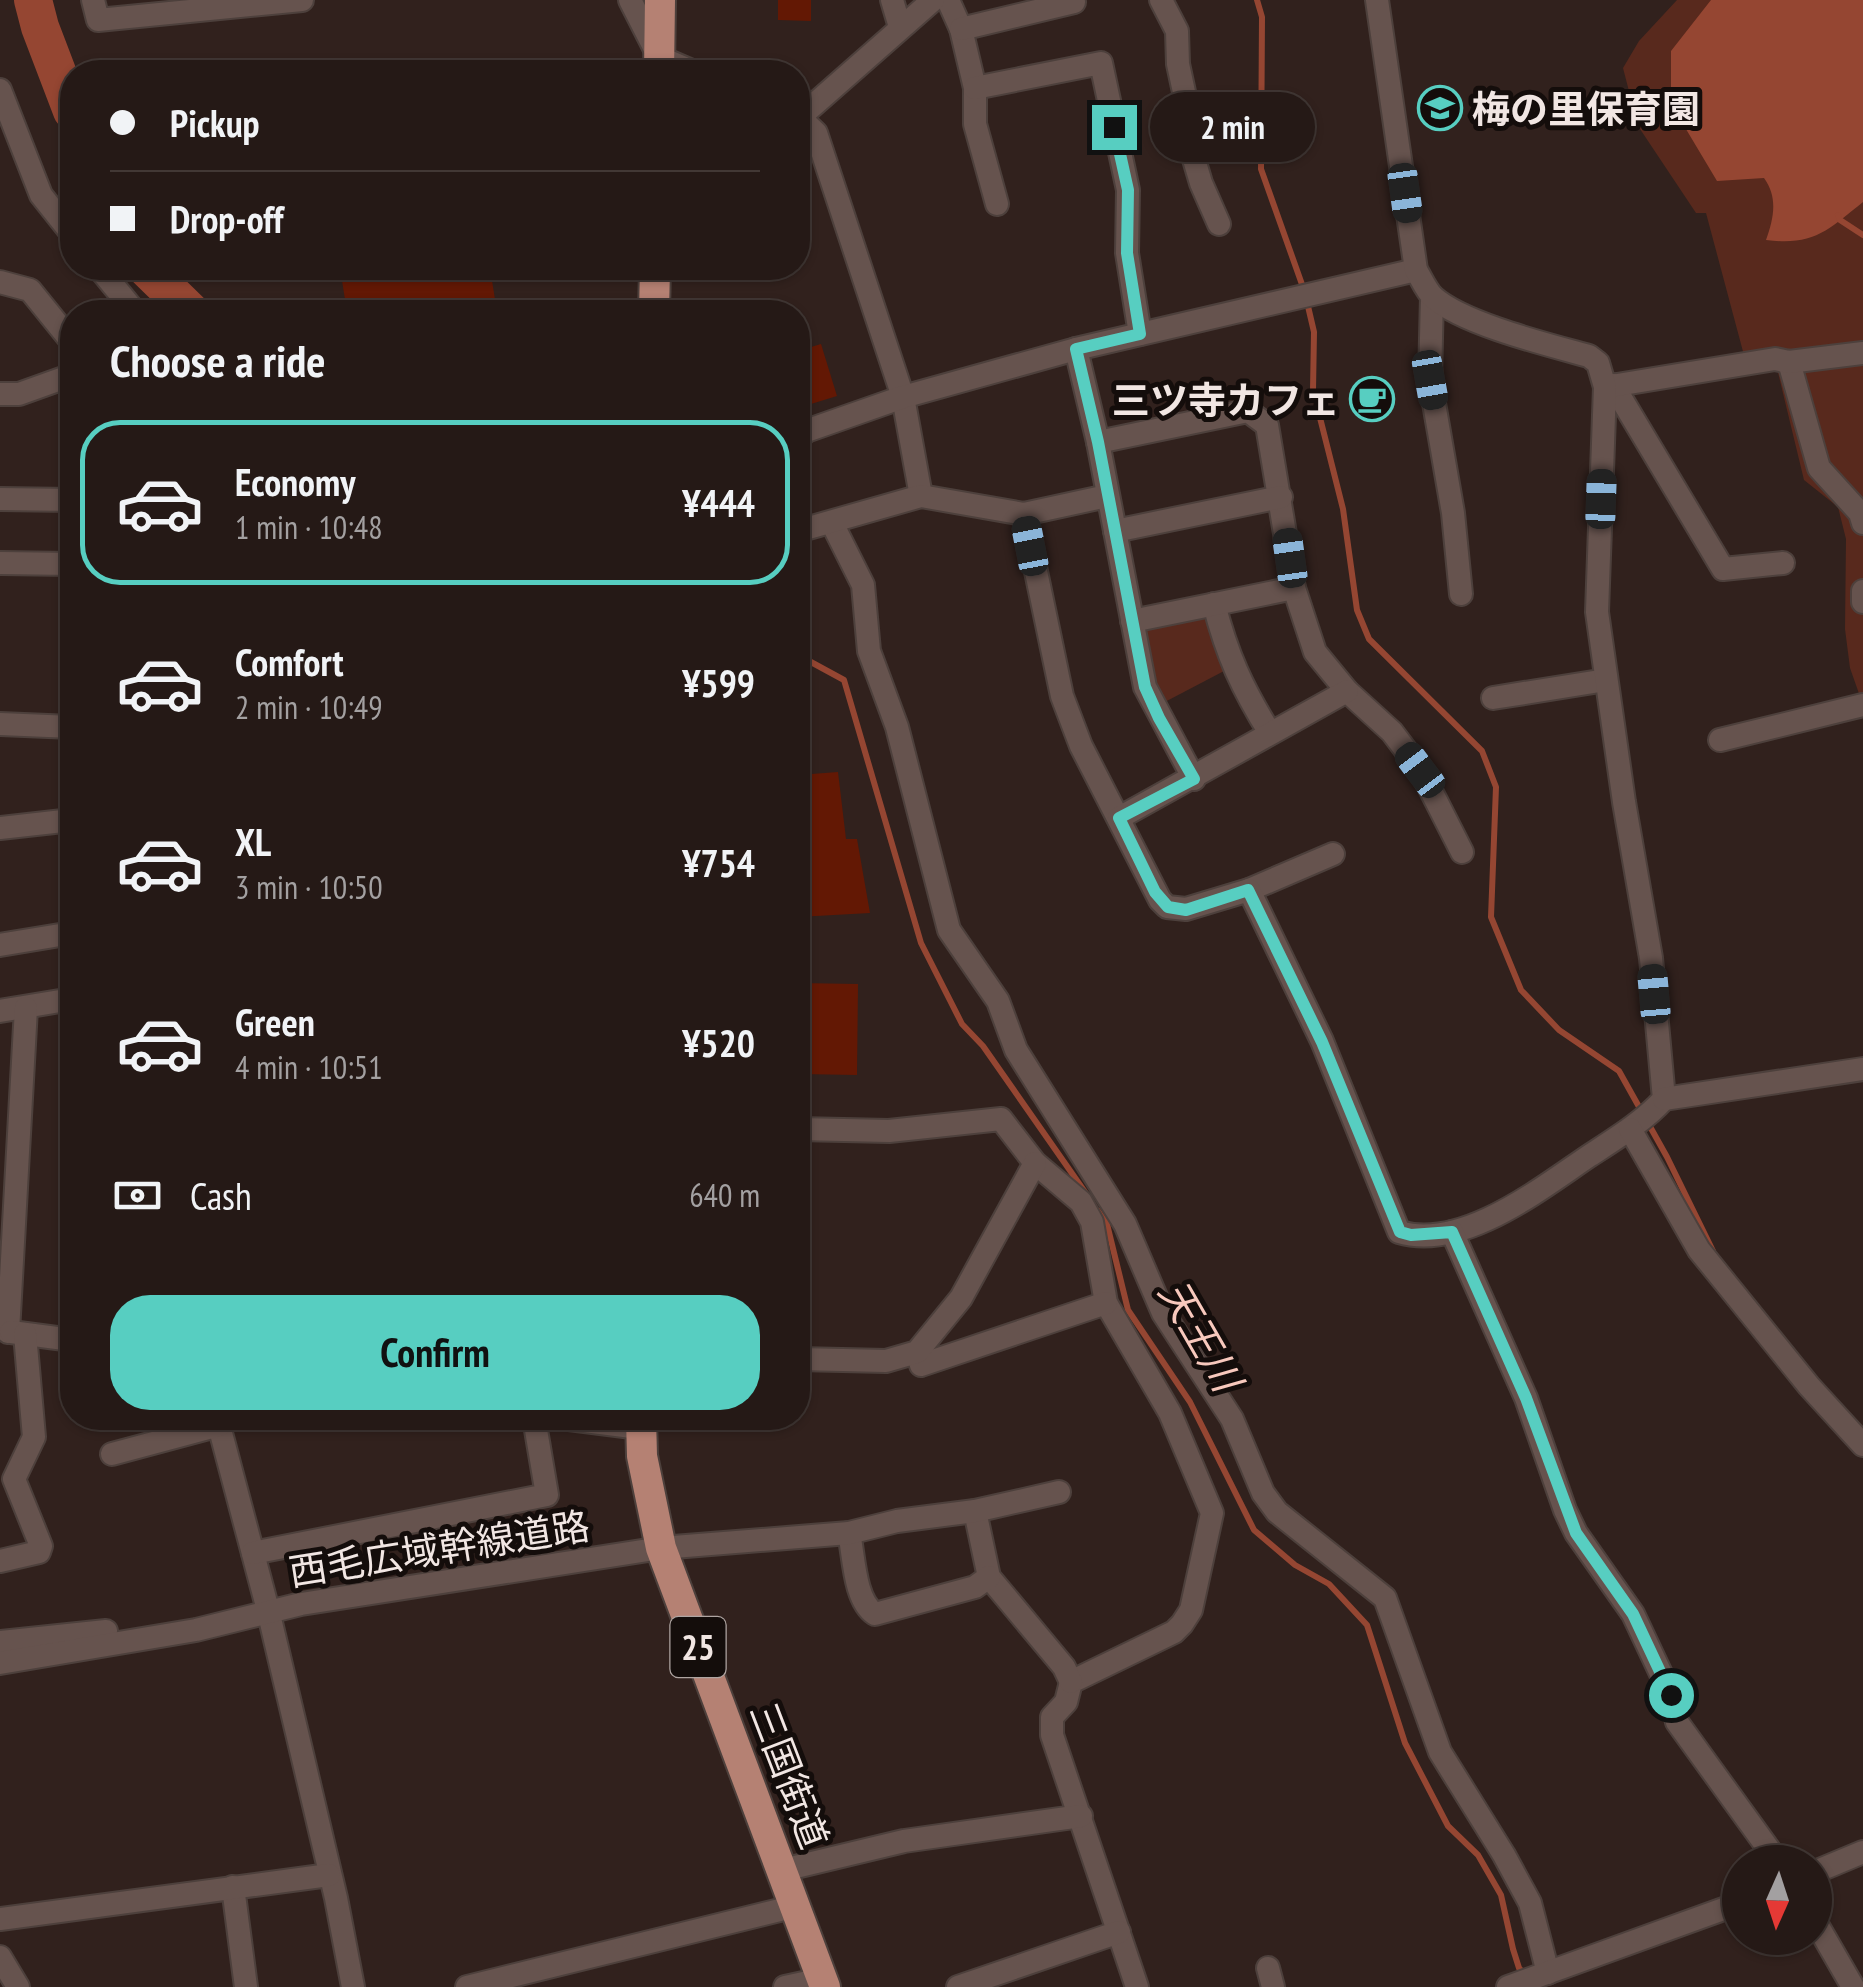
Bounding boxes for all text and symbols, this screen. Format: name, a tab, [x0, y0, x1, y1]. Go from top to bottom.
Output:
place label: 梅の里保育園	[1472, 84, 1700, 133]
school or university icon: 梅の里保育園	[1417, 85, 1463, 131]
callout: 2 min	[1149, 92, 1314, 162]
text: Pickup	[170, 98, 260, 147]
route end	[1092, 105, 1137, 150]
text: 2 min	[1200, 106, 1265, 148]
car	[1386, 161, 1424, 225]
text: Drop-off	[170, 194, 284, 243]
text: Choose a ride	[110, 331, 325, 389]
car	[1410, 348, 1450, 412]
place label: 三ツ寺カフェ	[1112, 375, 1340, 424]
cafe icon: 三ツ寺カフェ	[1349, 376, 1395, 422]
text: Economy	[235, 457, 355, 506]
icon: car	[115, 458, 205, 548]
car	[1585, 468, 1617, 530]
text: ¥444	[682, 478, 755, 527]
text: 1 min · 10:48	[235, 506, 383, 548]
car	[1010, 514, 1050, 578]
car	[1271, 526, 1309, 590]
text: Comfort	[235, 637, 344, 686]
icon: car	[115, 638, 205, 728]
text: ¥599	[682, 658, 755, 707]
text: 2 min · 10:49	[235, 686, 383, 728]
car	[1390, 737, 1450, 803]
text: XL	[235, 817, 271, 866]
icon: car	[115, 818, 205, 908]
text: ¥754	[682, 838, 755, 887]
text: 3 min · 10:50	[235, 866, 383, 908]
car	[1636, 963, 1672, 1025]
text: Green	[235, 997, 315, 1046]
icon: car	[115, 998, 205, 1088]
text: ¥520	[682, 1018, 755, 1067]
text: 4 min · 10:51	[235, 1046, 383, 1088]
icon: cash	[110, 1168, 165, 1223]
text: Cash	[190, 1171, 252, 1220]
text: 640 m	[689, 1174, 760, 1216]
water label: 天王川	[1148, 1270, 1256, 1403]
button: Confirm	[110, 1295, 760, 1410]
street label: 西毛広域幹線道路	[285, 1500, 593, 1596]
road number: 25	[670, 1617, 726, 1677]
route start	[1649, 1673, 1694, 1718]
street label: 三国街道	[740, 1695, 840, 1855]
north arrow	[1722, 1845, 1832, 1955]
map controls	[1722, 1845, 1832, 1955]

